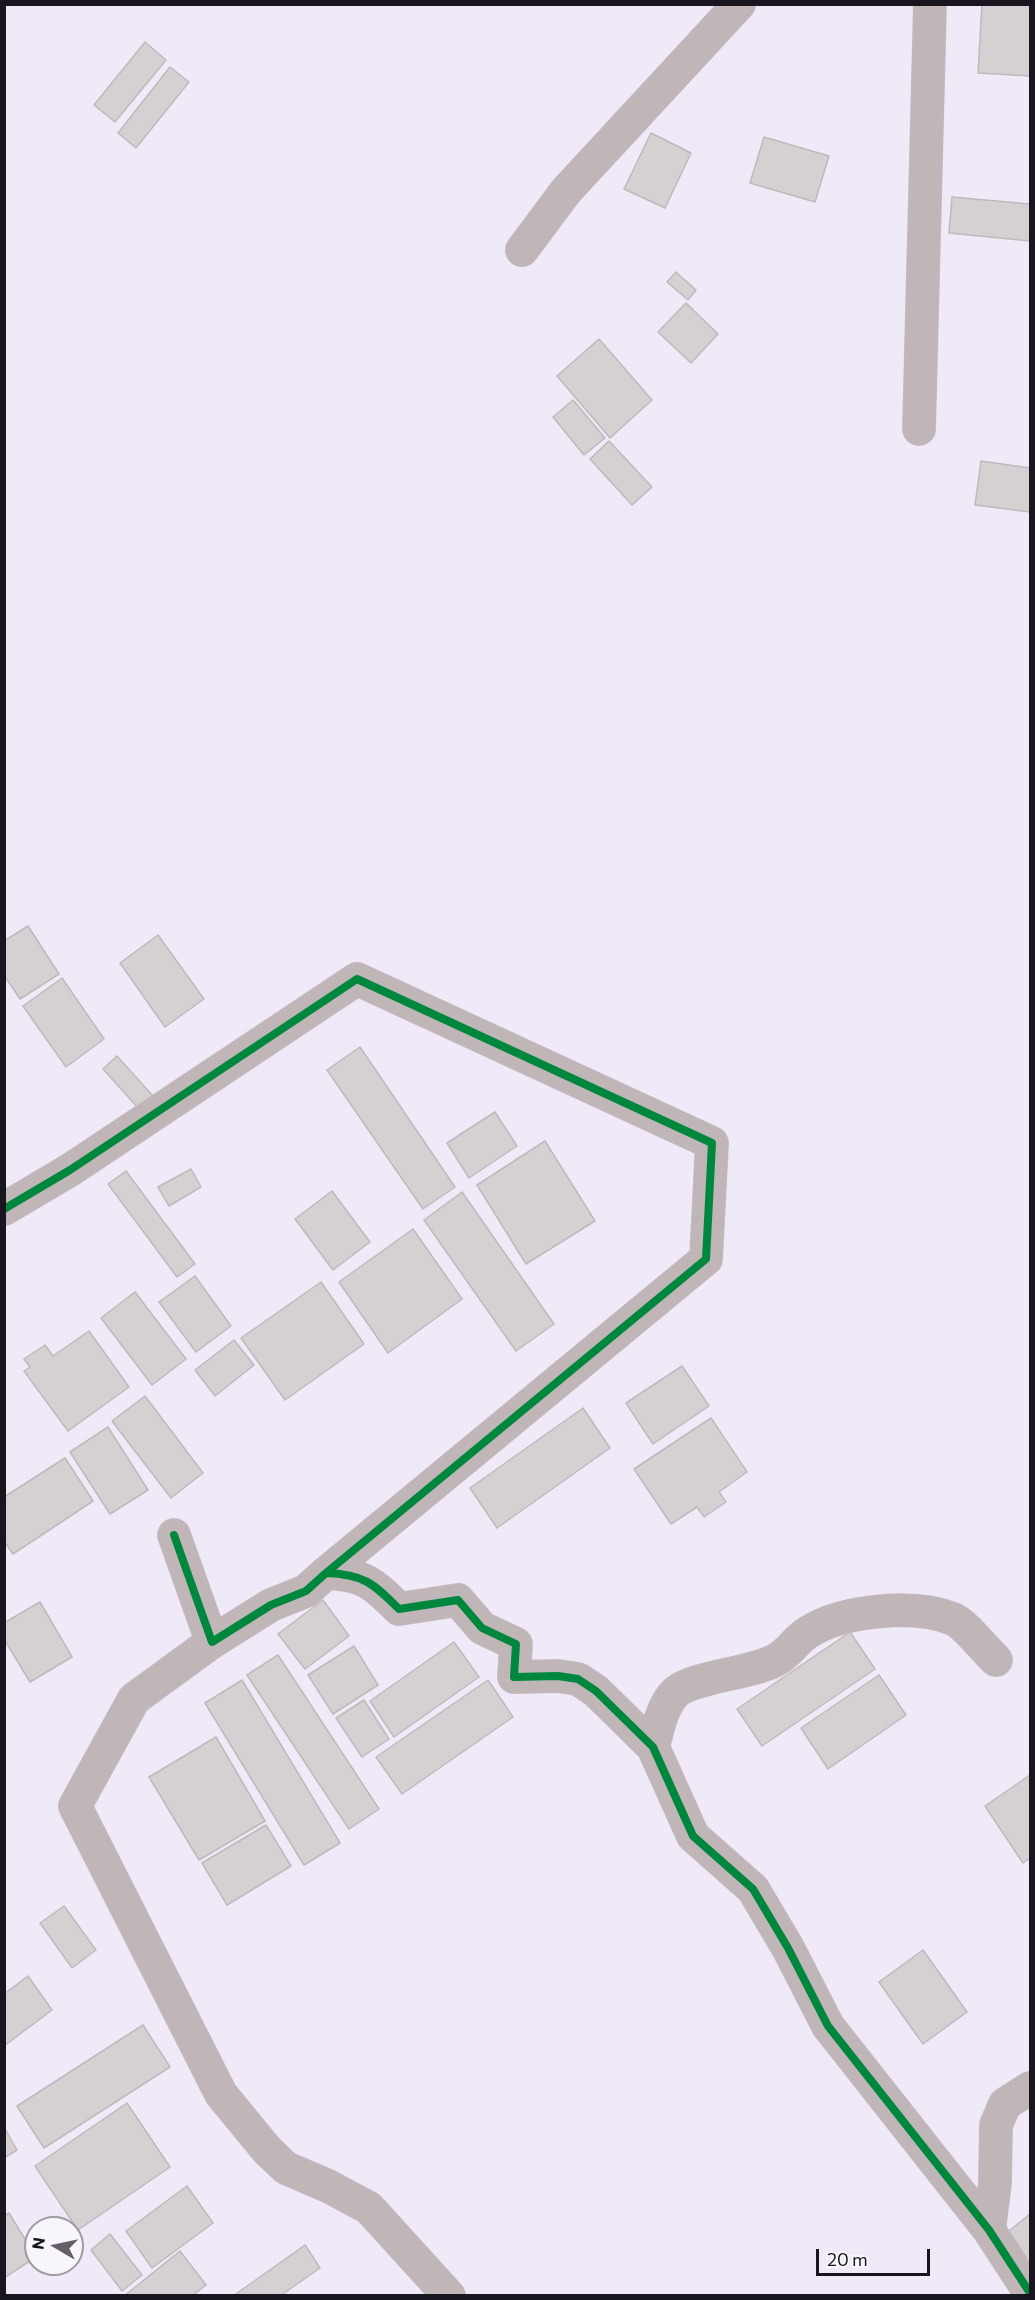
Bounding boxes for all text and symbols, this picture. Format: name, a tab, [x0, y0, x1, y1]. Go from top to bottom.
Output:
north arrow	[24, 2216, 84, 2276]
text: N	[27, 2236, 48, 2251]
scale bar	[819, 2237, 933, 2275]
text: 20 m	[827, 2248, 868, 2270]

